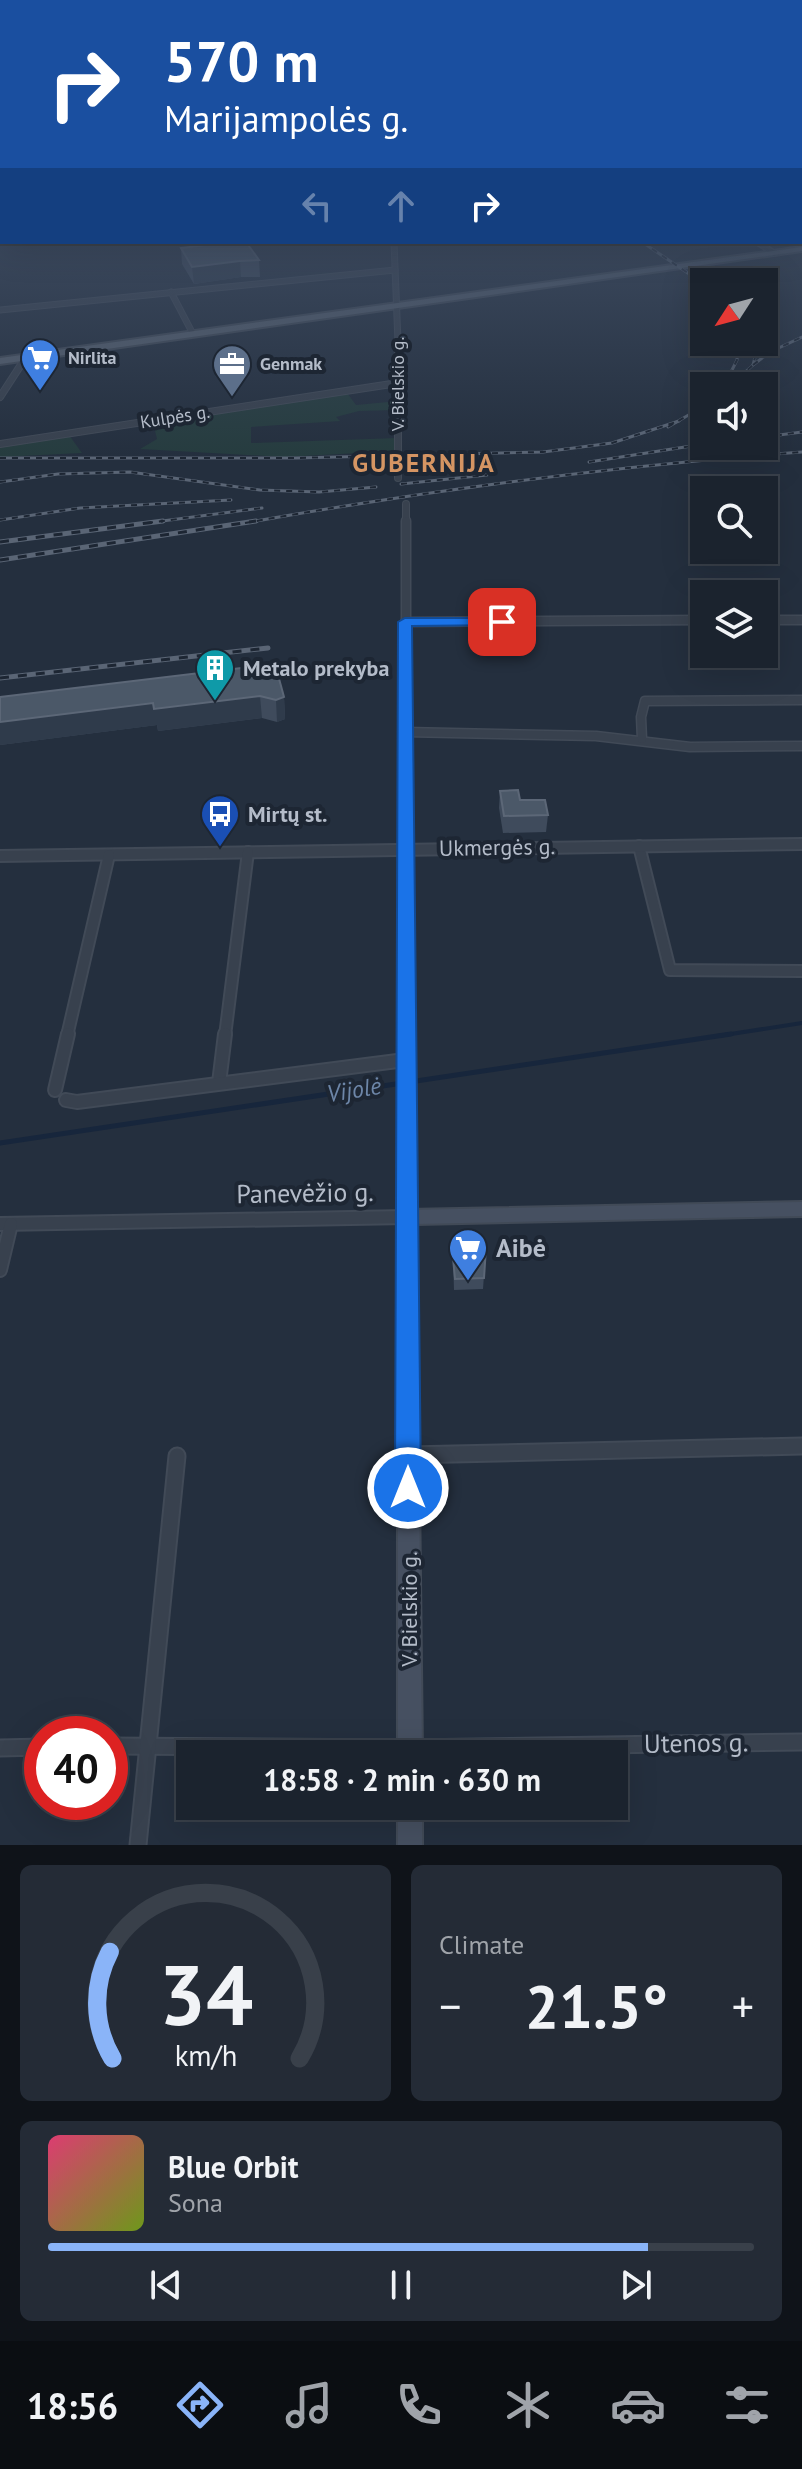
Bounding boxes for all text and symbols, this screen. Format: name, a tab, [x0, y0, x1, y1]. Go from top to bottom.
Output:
text: 570 m	[164, 25, 319, 97]
icon: right	[32, 32, 136, 136]
text: Marijampolės g.	[164, 95, 408, 142]
icon: left	[295, 184, 339, 228]
icon: ahead	[379, 184, 423, 228]
icon: right	[463, 184, 507, 228]
north arrow	[690, 268, 778, 356]
map controls	[690, 268, 778, 668]
supermarket icon: Nirlita	[19, 337, 61, 392]
street label: V. Bielskio g.	[386, 337, 409, 432]
office icon: Genmak	[211, 343, 253, 398]
place label: Nirlita	[68, 346, 116, 369]
place label: Genmak	[260, 352, 322, 375]
button: sound	[690, 372, 778, 460]
street label: Kulpės g.	[138, 400, 211, 433]
district label: GUBERNIJA	[352, 446, 496, 479]
button: search	[690, 476, 778, 564]
button: layers	[690, 580, 778, 668]
pin	[468, 588, 536, 656]
icon: arrive	[480, 600, 524, 644]
building icon: Metalo prekyba	[194, 647, 236, 702]
place label: Metalo prekyba	[243, 654, 389, 682]
bus stop icon: Mirtų st.	[199, 793, 241, 848]
place label: Mirtų st.	[248, 800, 327, 828]
street label: Ukmergės g.	[439, 832, 555, 862]
water label: Vijolė	[324, 1070, 383, 1109]
street label: Panevėžio g.	[236, 1175, 374, 1210]
supermarket icon: Aibė	[447, 1227, 489, 1282]
place label: Aibė	[496, 1231, 546, 1264]
position arrow	[366, 1446, 450, 1530]
street label: V. Bielskio g.	[395, 1551, 423, 1668]
speed limit sign: 40	[24, 1716, 128, 1820]
street label: Utenos g.	[644, 1725, 748, 1760]
text: 18:58 · 2 min · 630 m	[263, 1760, 541, 1799]
text: Climate	[439, 1928, 524, 1961]
text: 34	[158, 1940, 253, 2048]
text: 21.5°	[525, 1967, 668, 2045]
text: −	[439, 1977, 461, 2034]
text: +	[732, 1977, 754, 2034]
text: km/h	[174, 2037, 237, 2074]
text: Blue Orbit	[168, 2147, 298, 2186]
text: Sona	[168, 2186, 223, 2219]
icon: previous	[144, 2263, 188, 2307]
icon: pause	[379, 2263, 423, 2307]
icon: next	[614, 2263, 658, 2307]
icon: directions	[172, 2377, 228, 2433]
icon: music	[281, 2377, 337, 2433]
icon: phone	[391, 2377, 447, 2433]
icon: climate	[500, 2377, 556, 2433]
icon: car	[610, 2377, 666, 2433]
icon: filters	[719, 2377, 775, 2433]
text: 18:56	[27, 2382, 118, 2429]

